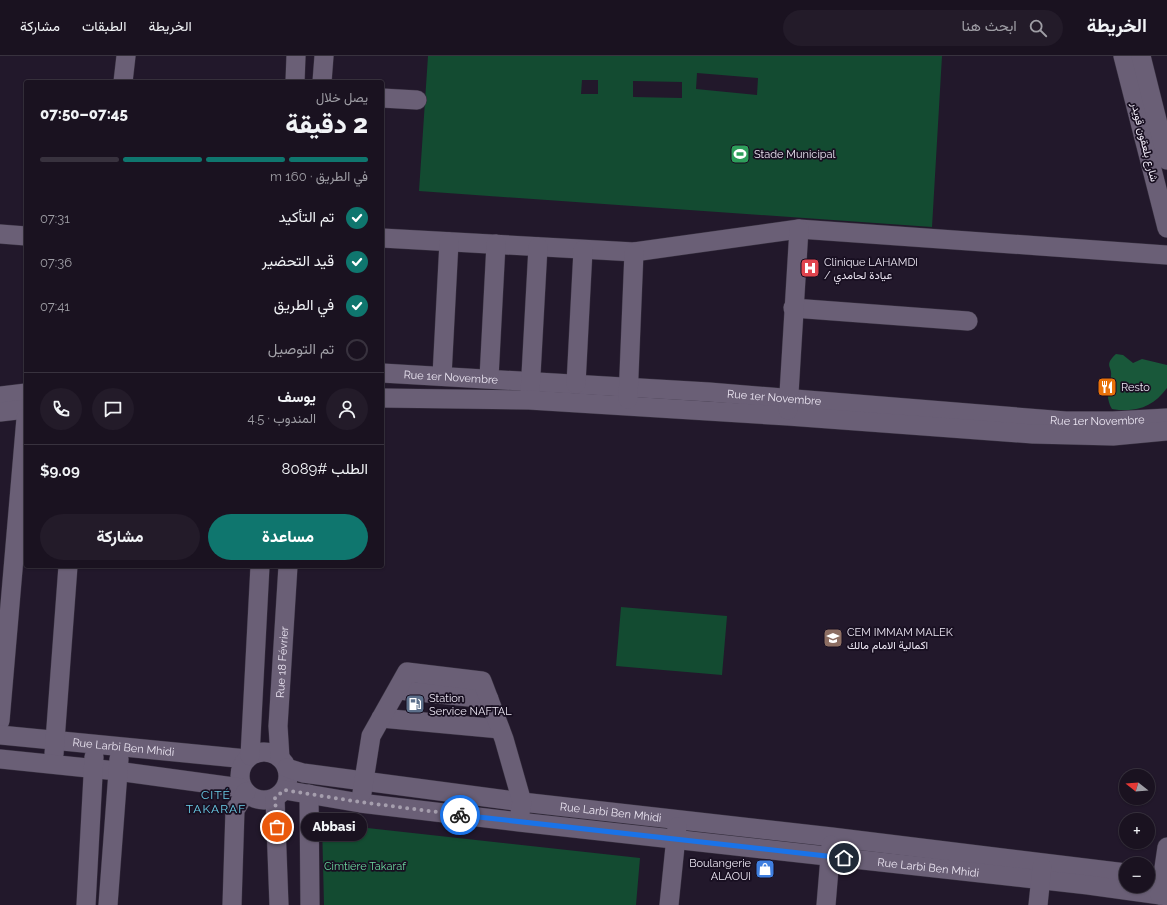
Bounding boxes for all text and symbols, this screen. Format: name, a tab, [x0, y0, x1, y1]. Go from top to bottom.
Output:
search box	[783, 10, 1063, 46]
text: الخريطة	[1087, 14, 1147, 36]
text: ابحث هنا	[962, 17, 1017, 35]
icon: search	[1027, 17, 1049, 39]
text: مشاركة	[20, 18, 60, 34]
text: الطبقات	[82, 18, 126, 34]
text: الخريطة	[148, 18, 192, 34]
text: يصل خلال	[316, 90, 368, 105]
street label: شارع بلعقون قويدر	[1127, 100, 1161, 184]
text: 07:45–07:50	[40, 105, 128, 123]
text: 2 دقيقة	[285, 109, 368, 139]
sports icon: Stade Municipal	[729, 143, 751, 165]
place label: Stade Municipal	[754, 148, 836, 161]
text: في الطريق · 160 m	[270, 169, 368, 184]
icon: check	[346, 207, 368, 229]
text: تم التأكيد	[279, 208, 334, 226]
text: 07:31	[40, 211, 70, 226]
icon: check	[346, 251, 368, 273]
text: قيد التحضير	[262, 252, 334, 270]
text: 07:36	[40, 255, 72, 270]
place label: Clinique LAHAMDI / عيادة لحامدي	[824, 256, 918, 285]
hospital icon: Clinique LAHAMDI / عيادة لحامدي	[799, 257, 821, 279]
icon: check	[346, 295, 368, 317]
text: في الطريق	[274, 296, 334, 314]
text: 07:41	[40, 299, 70, 314]
text: تم التوصيل	[268, 340, 334, 358]
street label: Rue 1er Novembre	[403, 368, 499, 387]
restaurant icon: Resto	[1096, 376, 1118, 398]
place label: Resto	[1121, 381, 1150, 394]
street label: Rue 1er Novembre	[727, 387, 822, 408]
button: phone	[40, 388, 82, 430]
button: chat	[92, 388, 134, 430]
text: يوسف	[278, 388, 316, 406]
button: person	[326, 388, 368, 430]
text: المندوب · 4.5	[248, 411, 316, 426]
street label: Rue 1er Novembre	[1050, 413, 1145, 428]
text: الطلب #8089	[282, 460, 368, 478]
text: $9.09	[40, 462, 80, 480]
button: مشاركة	[40, 514, 200, 560]
button: مساعدة	[208, 514, 368, 560]
street label: Rue 18 Février	[274, 626, 291, 699]
place label: CEM IMMAM MALEK اكمالية الامام مالك	[847, 626, 954, 653]
school or university icon: CEM IMMAM MALEK اكمالية الامام مالك	[822, 627, 844, 649]
place label: Station Service NAFTAL	[429, 692, 512, 718]
fuel station icon: Station Service NAFTAL	[404, 693, 426, 715]
street label: Rue Larbi Ben Mhidi	[72, 736, 175, 759]
north arrow	[1119, 769, 1155, 805]
map controls	[1119, 769, 1155, 893]
district label: CITÉ TAKARAF	[186, 788, 246, 816]
courier	[440, 795, 480, 835]
street label: Rue Larbi Ben Mhidi	[559, 800, 662, 825]
icon: bike	[449, 804, 471, 826]
pin	[260, 810, 294, 844]
callout: Abbasi	[301, 813, 367, 841]
button: +	[1119, 813, 1155, 849]
icon: bag	[266, 816, 288, 838]
text: Abbasi	[313, 819, 355, 834]
pin	[827, 841, 861, 875]
icon: home	[833, 847, 855, 869]
street label: Rue Larbi Ben Mhidi	[877, 856, 980, 880]
place label: Boulangerie ALAOUI	[689, 857, 752, 883]
button: −	[1119, 857, 1155, 893]
shop icon: Boulangerie ALAOUI	[754, 858, 776, 880]
park label: Cimtière Takaraf	[324, 860, 406, 873]

